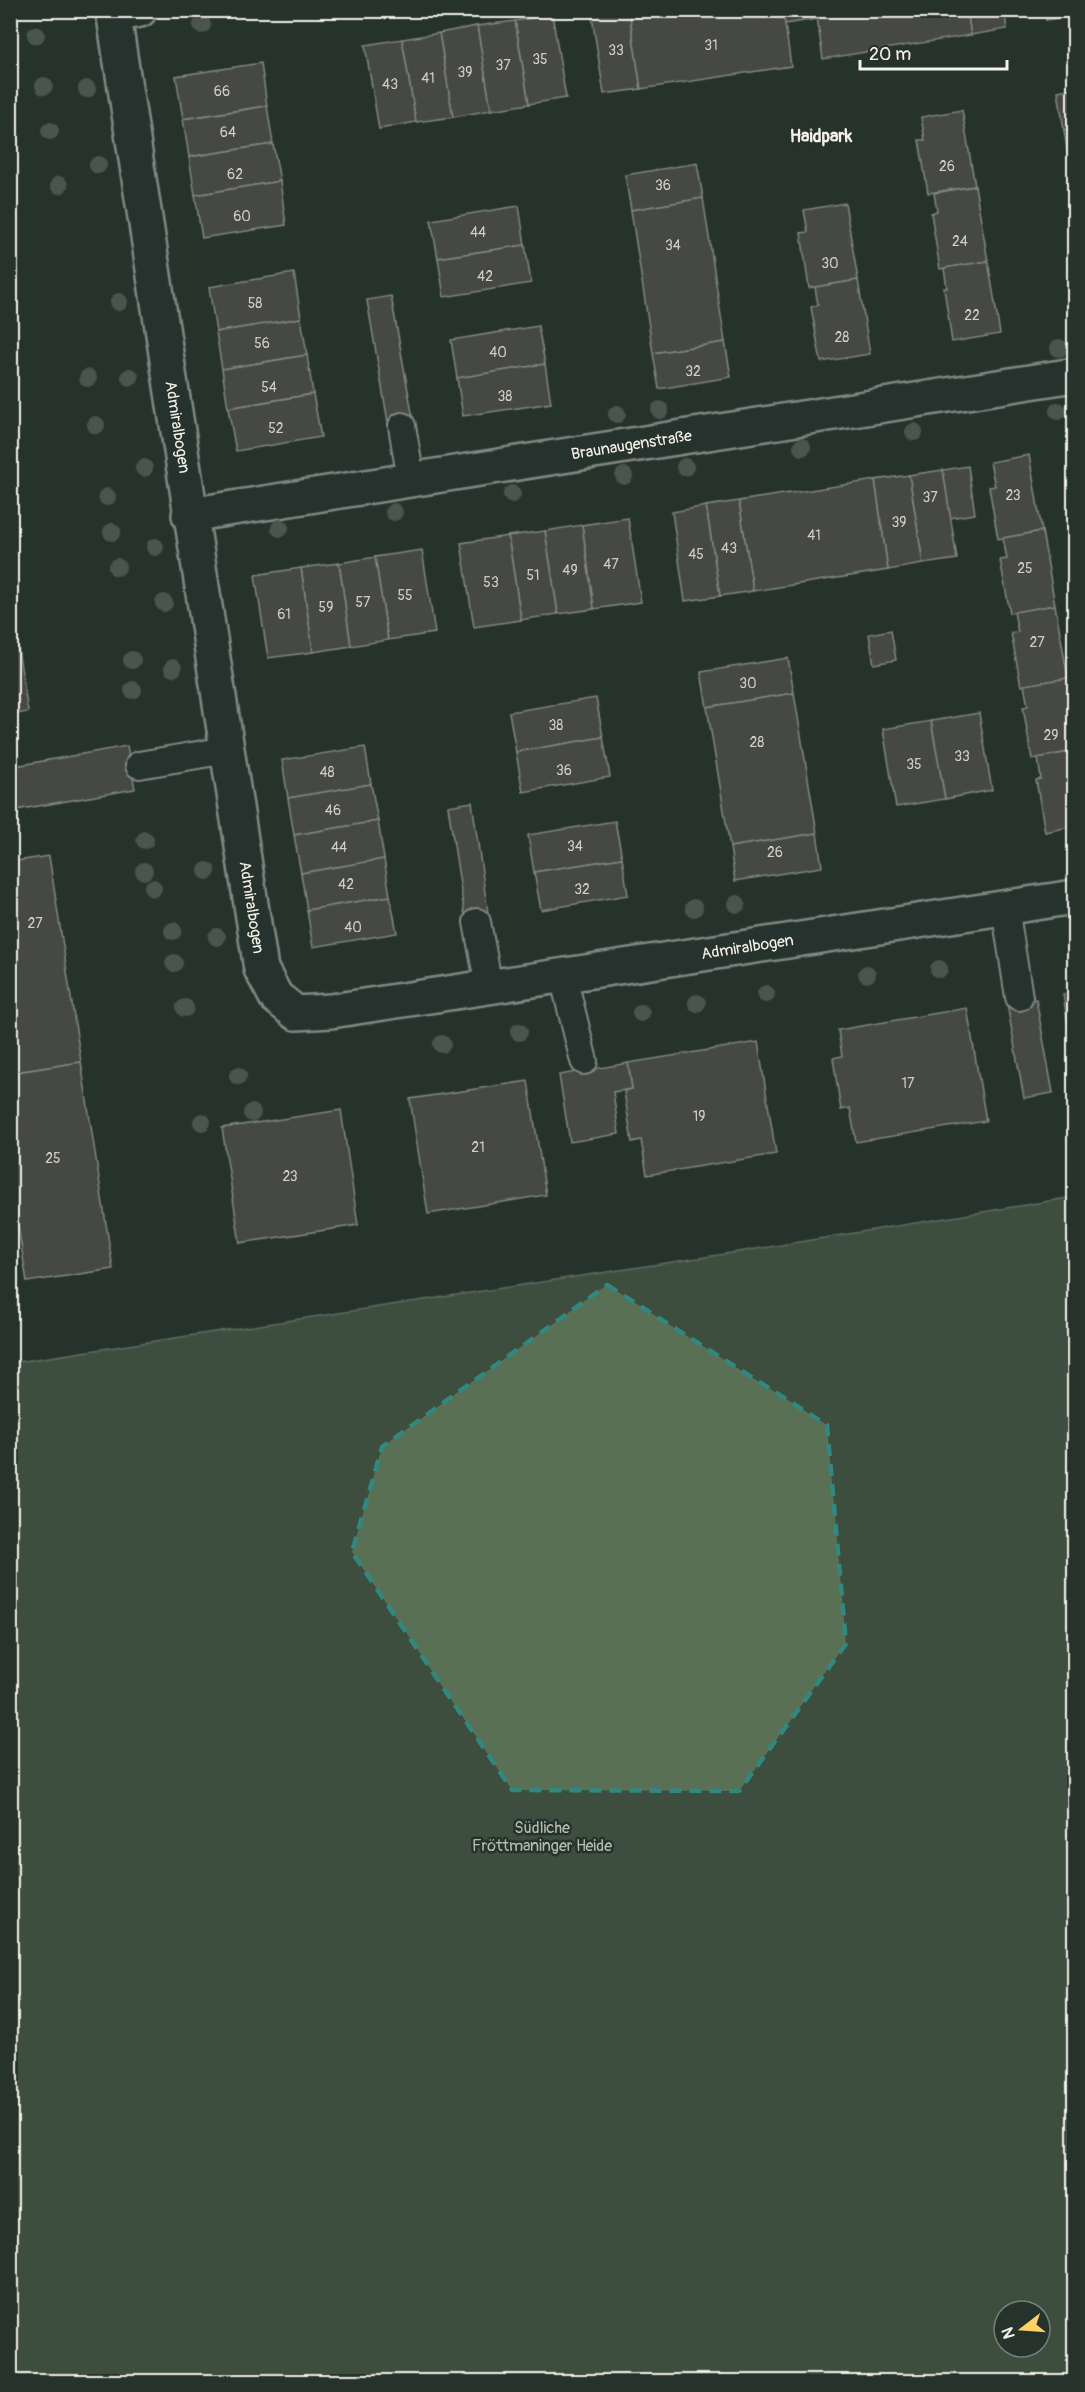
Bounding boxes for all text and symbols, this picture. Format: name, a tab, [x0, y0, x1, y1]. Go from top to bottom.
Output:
scale bar	[860, 33, 1007, 71]
house number: 31	[704, 37, 718, 54]
house number: 33	[608, 42, 624, 59]
text: 20 m	[869, 43, 911, 66]
house number: 35	[532, 51, 548, 68]
house number: 37	[495, 57, 511, 74]
house number: 39	[457, 64, 473, 81]
house number: 41	[421, 70, 435, 87]
house number: 43	[382, 76, 398, 93]
house number: 66	[214, 83, 230, 100]
house number: 64	[220, 124, 236, 141]
district label: Haidpark	[790, 125, 853, 148]
house number: 26	[939, 158, 955, 175]
house number: 62	[227, 166, 243, 183]
house number: 36	[655, 177, 671, 194]
house number: 60	[233, 208, 251, 225]
house number: 44	[470, 224, 486, 241]
house number: 24	[952, 233, 968, 250]
house number: 34	[665, 237, 681, 254]
house number: 30	[821, 255, 839, 272]
house number: 42	[477, 268, 493, 285]
house number: 58	[248, 295, 262, 312]
house number: 22	[964, 307, 980, 324]
house number: 28	[835, 329, 849, 346]
house number: 56	[254, 335, 270, 352]
house number: 40	[489, 344, 507, 361]
house number: 32	[685, 363, 701, 380]
street label: Admiralbogen	[160, 379, 194, 475]
house number: 54	[261, 379, 277, 396]
house number: 38	[498, 388, 512, 405]
house number: 52	[268, 420, 284, 437]
street label: Braunaugenstraße	[570, 426, 693, 464]
house number: 23	[1005, 487, 1021, 504]
house number: 37	[922, 489, 938, 506]
house number: 39	[891, 514, 907, 531]
house number: 41	[807, 527, 821, 544]
house number: 43	[721, 540, 737, 557]
house number: 45	[688, 546, 704, 563]
house number: 47	[603, 556, 619, 573]
house number: 25	[1017, 560, 1033, 577]
house number: 49	[562, 562, 578, 579]
house number: 51	[526, 567, 540, 584]
house number: 53	[483, 574, 499, 591]
house number: 55	[397, 587, 413, 604]
house number: 57	[356, 594, 371, 611]
house number: 59	[319, 599, 333, 616]
house number: 61	[277, 606, 291, 623]
house number: 27	[1029, 634, 1045, 651]
house number: 30	[739, 675, 757, 692]
house number: 38	[549, 717, 563, 734]
house number: 29	[1043, 727, 1059, 744]
house number: 28	[750, 734, 764, 751]
house number: 33	[954, 748, 970, 765]
house number: 35	[906, 756, 922, 773]
house number: 36	[556, 762, 572, 779]
house number: 48	[319, 764, 335, 781]
house number: 46	[325, 802, 341, 819]
house number: 34	[567, 838, 583, 855]
house number: 44	[331, 839, 347, 856]
house number: 26	[767, 844, 783, 861]
street label: Admiralbogen	[234, 860, 268, 955]
house number: 42	[338, 876, 354, 893]
house number: 32	[574, 881, 590, 898]
house number: 27	[27, 915, 43, 932]
house number: 40	[344, 919, 362, 936]
street label: Admiralbogen	[700, 930, 795, 964]
house number: 17	[902, 1075, 915, 1092]
house number: 19	[693, 1108, 705, 1125]
house number: 21	[471, 1139, 485, 1156]
house number: 25	[45, 1150, 61, 1167]
house number: 23	[282, 1168, 298, 1185]
park label: Südliche Fröttmaninger Heide	[472, 1818, 612, 1856]
north arrow	[992, 2299, 1052, 2359]
text: N	[997, 2325, 1020, 2341]

